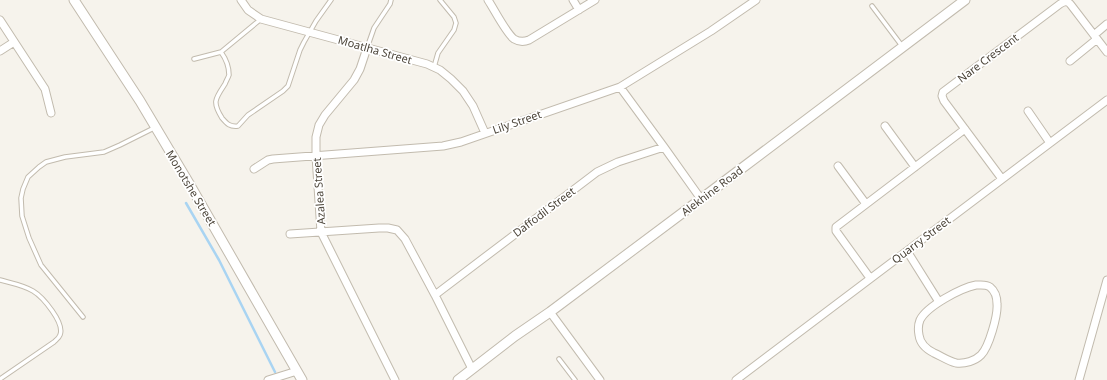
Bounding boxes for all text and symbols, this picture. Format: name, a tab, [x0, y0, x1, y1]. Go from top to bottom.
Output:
street label: Nare Crescent	[954, 30, 1021, 86]
street label: Moatlha Street	[336, 32, 414, 67]
street label: Lily Street	[490, 106, 543, 137]
street label: Monotshe Street	[163, 147, 220, 228]
street label: Azalea Street	[309, 157, 328, 225]
street label: Alekhine Road	[678, 162, 746, 219]
street label: Daffodil Street	[509, 183, 578, 240]
street label: Quarry Street	[888, 213, 953, 267]

